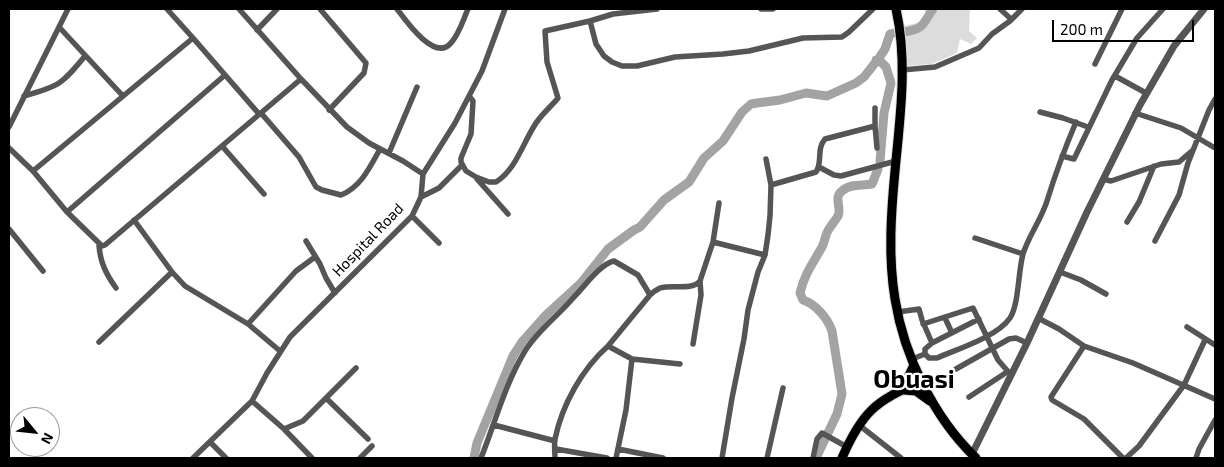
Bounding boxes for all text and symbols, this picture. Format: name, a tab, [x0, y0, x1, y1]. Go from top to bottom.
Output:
scale bar	[1054, 10, 1196, 42]
text: 200 m	[1060, 20, 1103, 38]
street label: Hospital Road	[329, 200, 407, 280]
district label: Obuasi	[873, 365, 955, 395]
north arrow	[10, 407, 60, 457]
text: N	[38, 430, 58, 447]

